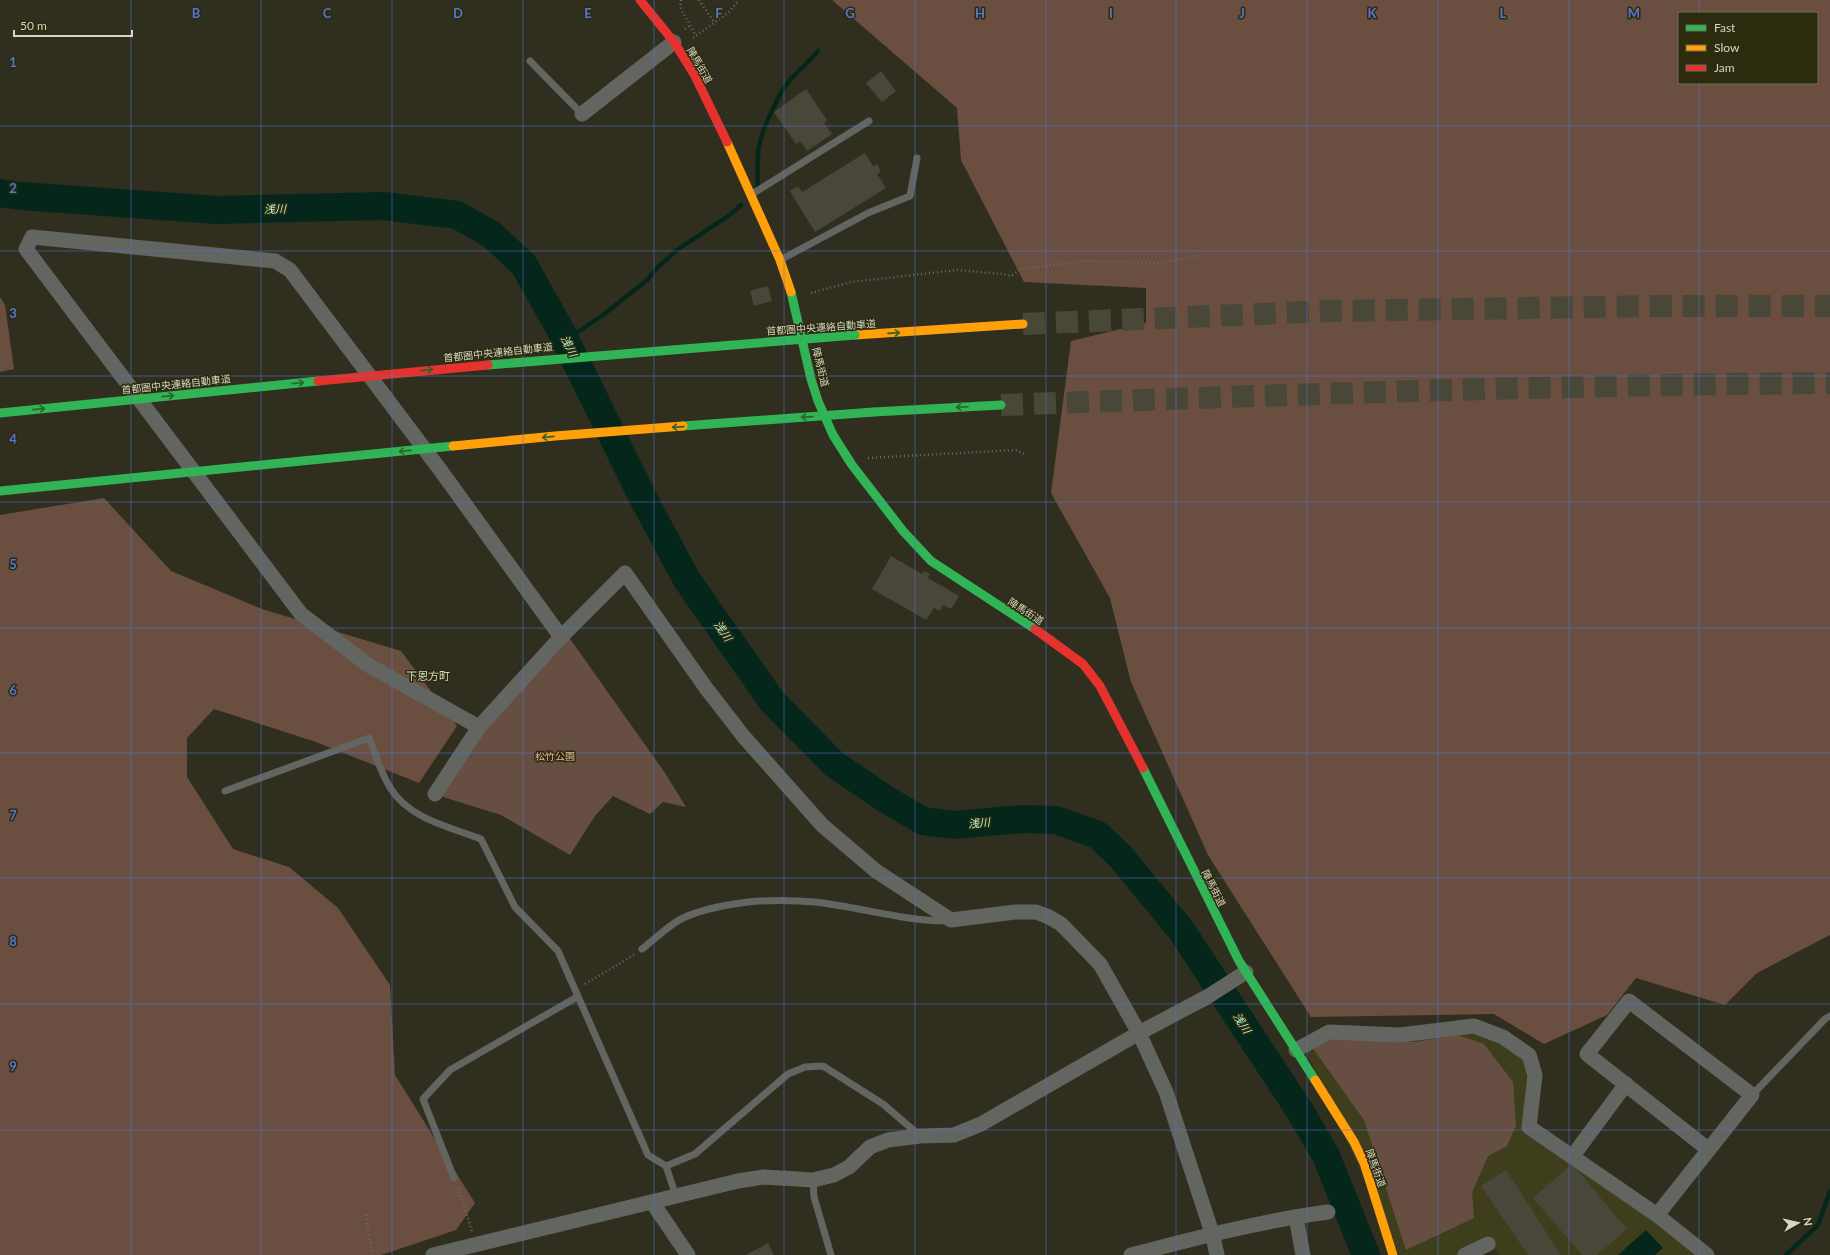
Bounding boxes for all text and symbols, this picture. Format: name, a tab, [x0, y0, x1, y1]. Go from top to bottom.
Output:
text: B	[192, 5, 201, 21]
text: C	[323, 5, 332, 21]
text: D	[453, 5, 463, 21]
text: E	[584, 5, 592, 21]
text: F	[715, 5, 723, 21]
text: G	[845, 5, 855, 21]
text: H	[975, 5, 985, 21]
text: I	[1109, 5, 1113, 21]
text: J	[1239, 5, 1245, 21]
text: K	[1368, 5, 1378, 21]
text: L	[1500, 5, 1507, 21]
text: M	[1628, 5, 1640, 21]
scale bar	[14, 12, 132, 38]
legend	[1678, 12, 1818, 84]
text: 50 m	[20, 18, 47, 33]
text: Fast	[1714, 20, 1736, 35]
text: Slow	[1714, 40, 1740, 55]
street label: 陣馬街道	[685, 45, 715, 85]
text: 1	[9, 54, 17, 70]
text: Jam	[1714, 60, 1735, 75]
text: 2	[9, 180, 17, 196]
water label: 浅川	[264, 202, 287, 215]
text: 3	[9, 305, 17, 321]
street label: 首都圏中央連絡自動車道	[766, 317, 876, 337]
one-way arrow	[887, 329, 900, 336]
water label: 浅川	[559, 333, 581, 359]
street label: 首都圏中央連絡自動車道	[443, 340, 553, 364]
street label: 陣馬街道	[810, 346, 832, 388]
one-way arrow	[420, 367, 433, 374]
street label: 首都圏中央連絡自動車道	[121, 372, 231, 396]
one-way arrow	[291, 380, 304, 387]
one-way arrow	[161, 393, 174, 400]
one-way arrow	[956, 403, 969, 410]
one-way arrow	[32, 405, 45, 413]
one-way arrow	[801, 414, 814, 421]
one-way arrow	[672, 423, 685, 431]
text: 4	[9, 431, 17, 447]
one-way arrow	[542, 433, 555, 441]
one-way arrow	[399, 448, 412, 455]
text: 5	[9, 556, 17, 572]
street label: 陣馬街道	[1006, 595, 1046, 627]
water label: 浅川	[712, 618, 736, 644]
district label: 下恩方町	[406, 669, 450, 682]
text: 6	[9, 682, 17, 698]
park label: 松竹公園	[535, 750, 575, 762]
text: 7	[9, 807, 17, 823]
water label: 浅川	[967, 815, 991, 830]
street label: 陣馬街道	[1200, 867, 1228, 909]
text: 8	[9, 933, 17, 949]
water label: 浅川	[1231, 1010, 1254, 1036]
text: 9	[9, 1058, 17, 1074]
street label: 陣馬街道	[1364, 1147, 1388, 1189]
north arrow	[1778, 1203, 1818, 1243]
text: N	[1801, 1216, 1815, 1227]

